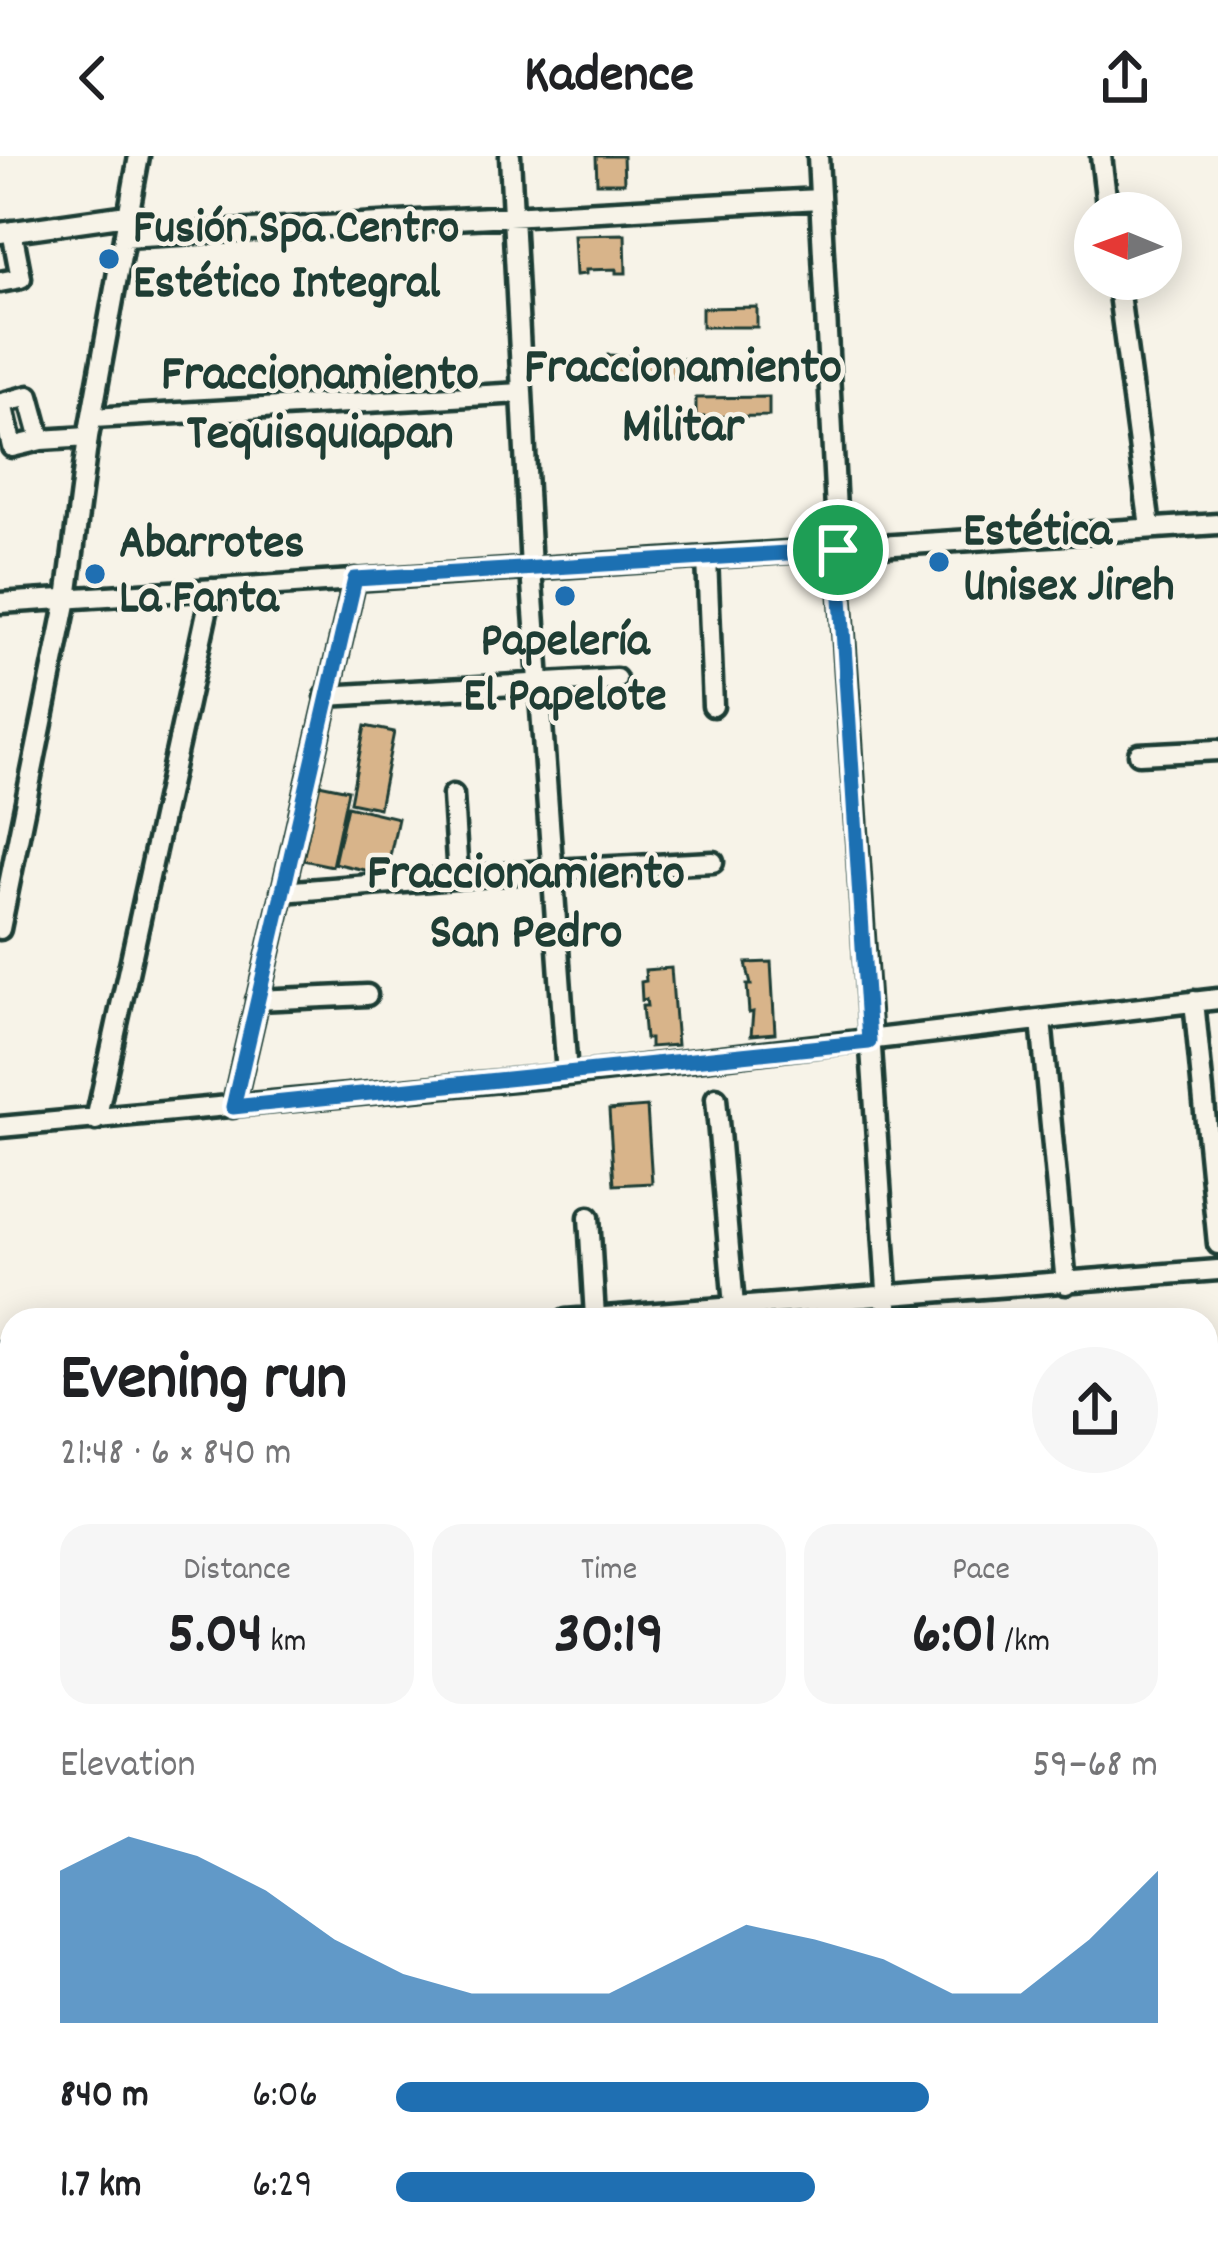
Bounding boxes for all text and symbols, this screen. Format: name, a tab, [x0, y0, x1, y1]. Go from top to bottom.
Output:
text: Kadence	[524, 40, 694, 117]
icon: back	[60, 45, 126, 111]
icon: share	[1092, 45, 1158, 111]
north arrow	[1074, 192, 1182, 300]
map controls	[1074, 192, 1182, 300]
place label: Fusión Spa Centro Estético Integral	[133, 197, 459, 321]
marker: Fusión Spa Centro Estético Integral	[96, 246, 122, 272]
district label: Fraccionamiento Militar	[524, 335, 842, 466]
district label: Fraccionamiento Tequisquiapan	[161, 342, 479, 473]
pin	[787, 499, 889, 601]
place label: Estética Unisex Jireh	[963, 500, 1174, 624]
place label: Abarrotes La Fanta	[119, 512, 305, 636]
icon: arrive	[805, 517, 871, 583]
marker: Estética Unisex Jireh	[926, 549, 952, 575]
marker: Abarrotes La Fanta	[82, 561, 108, 587]
marker: Papelería El Papelote	[552, 583, 578, 609]
place label: Papelería El Papelote	[463, 610, 667, 734]
district label: Fraccionamiento San Pedro	[367, 841, 685, 972]
text: Evening run	[60, 1336, 347, 1430]
button: share	[1032, 1347, 1158, 1473]
text: 21:48 · 6 × 840 m	[60, 1428, 292, 1483]
text: Distance	[183, 1548, 291, 1595]
text: Time	[581, 1548, 637, 1595]
text: Pace	[952, 1548, 1010, 1595]
text: 5.04	[167, 1595, 263, 1681]
text: 30:19	[554, 1595, 664, 1681]
text: 6:01	[912, 1595, 997, 1681]
text: km	[263, 1620, 307, 1667]
text: /km	[997, 1620, 1050, 1667]
text: Elevation	[60, 1740, 196, 1795]
text: 59–68 m	[1032, 1740, 1158, 1795]
text: 840 m	[60, 2070, 149, 2125]
text: 6:06	[252, 2070, 318, 2125]
text: 1.7 km	[60, 2160, 142, 2215]
text: 6:29	[252, 2160, 313, 2215]

